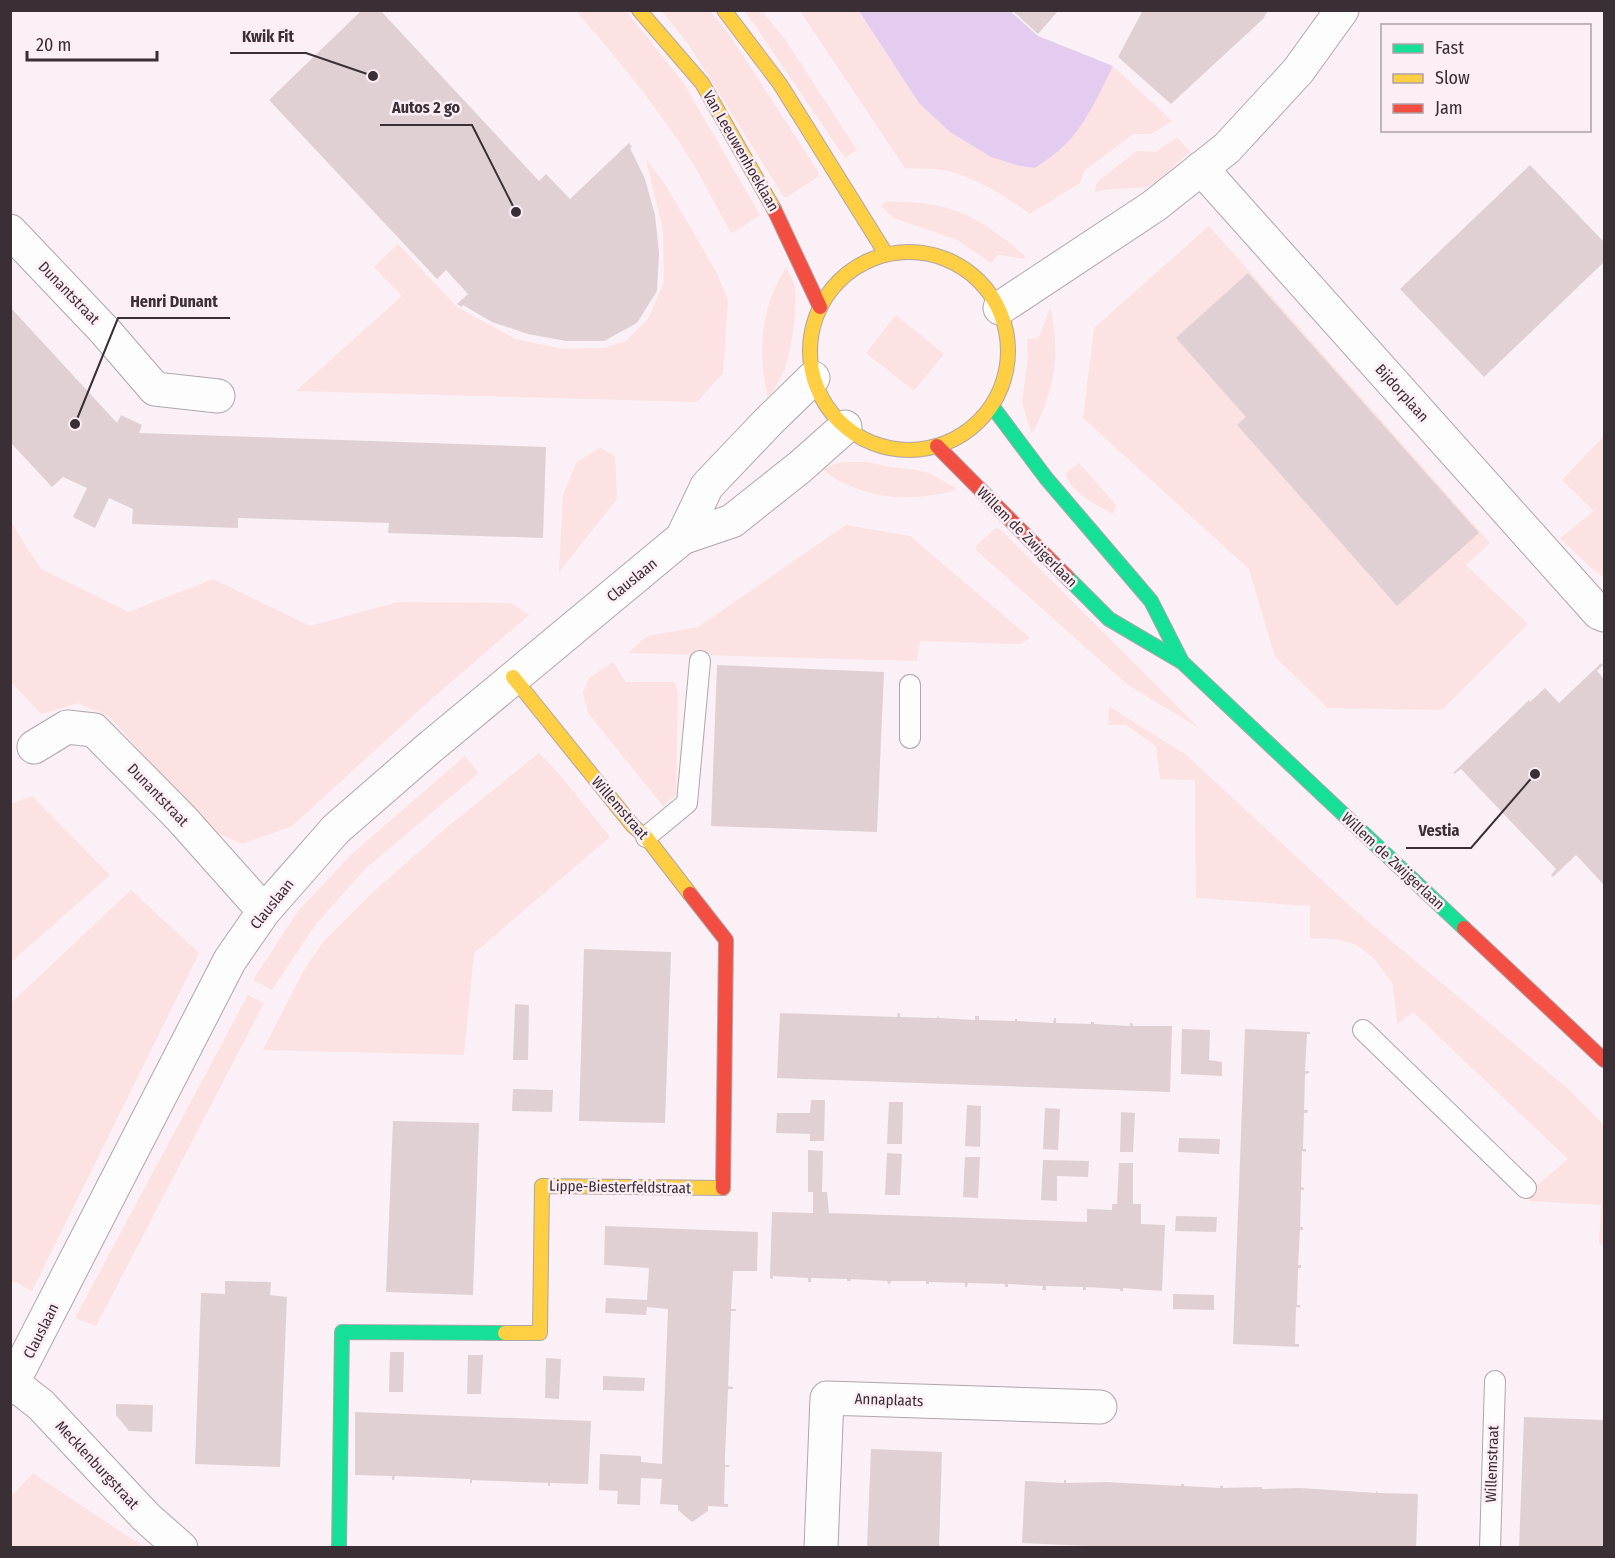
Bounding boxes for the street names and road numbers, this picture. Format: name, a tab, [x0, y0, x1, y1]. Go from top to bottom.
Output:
street label: Van Leeuwenhoeklaan	[699, 87, 783, 215]
street label: Dunantstraat	[35, 258, 103, 328]
street label: Bijdorplaan	[1371, 360, 1433, 426]
street label: Willem de Zwijgerlaan	[973, 483, 1081, 591]
street label: Clauslaan	[603, 554, 661, 606]
street label: Dunantstraat	[124, 760, 192, 830]
street label: Willemstraat	[588, 773, 652, 843]
street label: Willem de Zwijgerlaan	[1338, 809, 1448, 913]
street label: Clauslaan	[246, 875, 298, 933]
street label: Lippe-Biesterfeldstraat	[549, 1177, 691, 1197]
street label: Clauslaan	[20, 1300, 62, 1362]
street label: Annaplaats	[854, 1390, 924, 1410]
street label: Mecklenburgstraat	[52, 1417, 143, 1513]
street label: Willemstraat	[1482, 1425, 1502, 1503]

